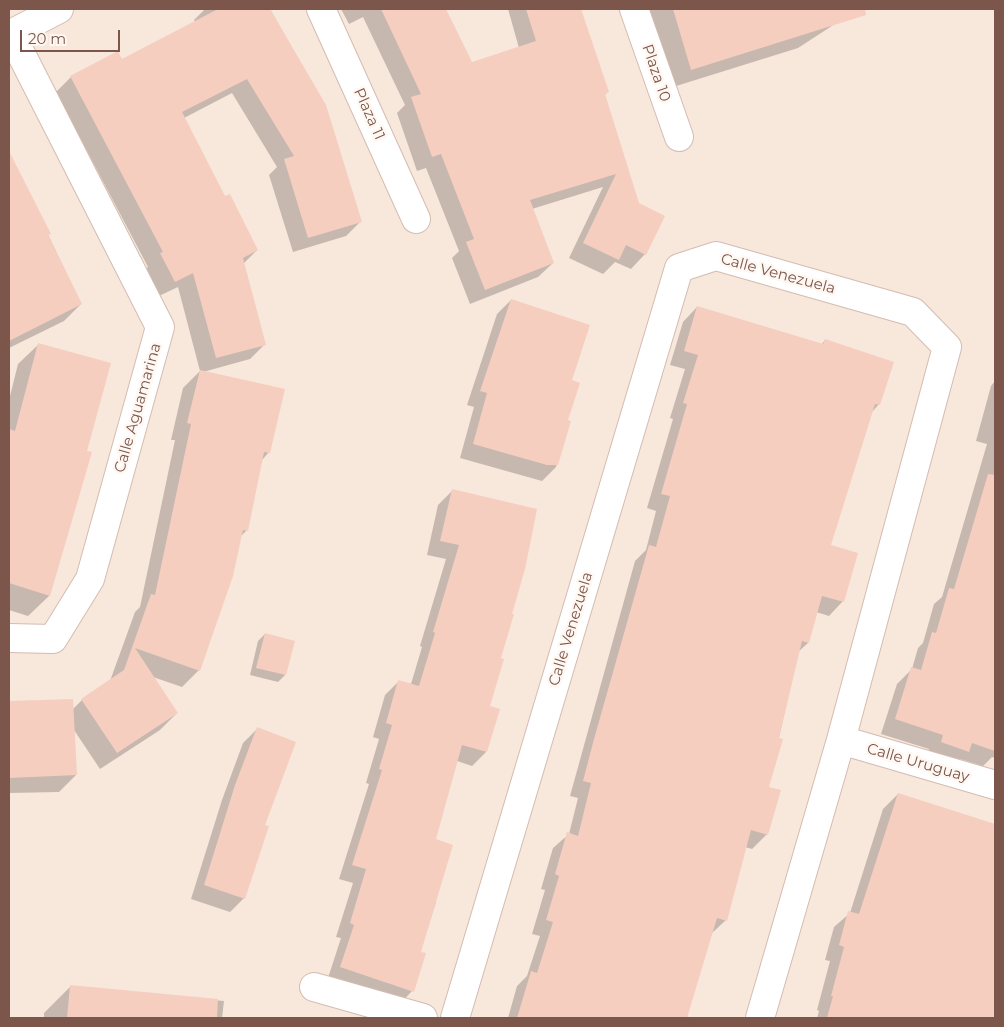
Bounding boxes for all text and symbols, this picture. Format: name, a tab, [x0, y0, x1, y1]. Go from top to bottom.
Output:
scale bar	[22, 20, 122, 52]
text: 20 m	[28, 29, 66, 48]
street label: Plaza 10	[638, 42, 674, 104]
street label: Plaza 11	[350, 85, 388, 143]
street label: Calle Venezuela	[719, 250, 837, 298]
street label: Calle Aguamarina	[111, 341, 165, 475]
street label: Calle Venezuela	[545, 570, 597, 688]
street label: Calle Uruguay	[865, 740, 971, 786]

